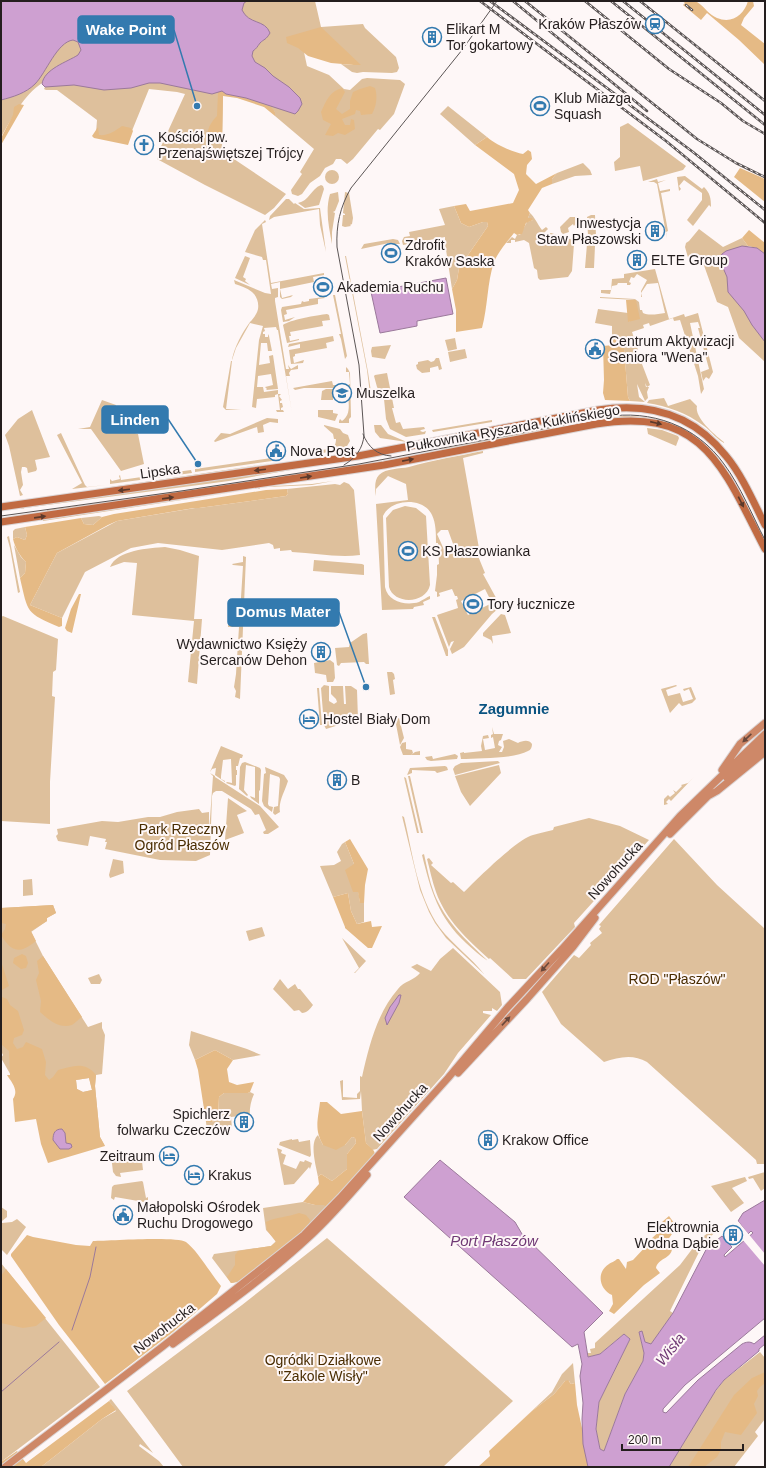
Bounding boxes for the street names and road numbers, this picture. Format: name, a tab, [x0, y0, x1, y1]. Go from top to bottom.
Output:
street label: Pułkownika Ryszarda Kuklińskiego	[405, 401, 621, 455]
street label: Lipska	[139, 460, 181, 482]
street label: Nowohucka	[585, 837, 646, 903]
street label: Nowohucka	[370, 1079, 431, 1145]
street label: Nowohucka	[130, 1299, 198, 1357]

